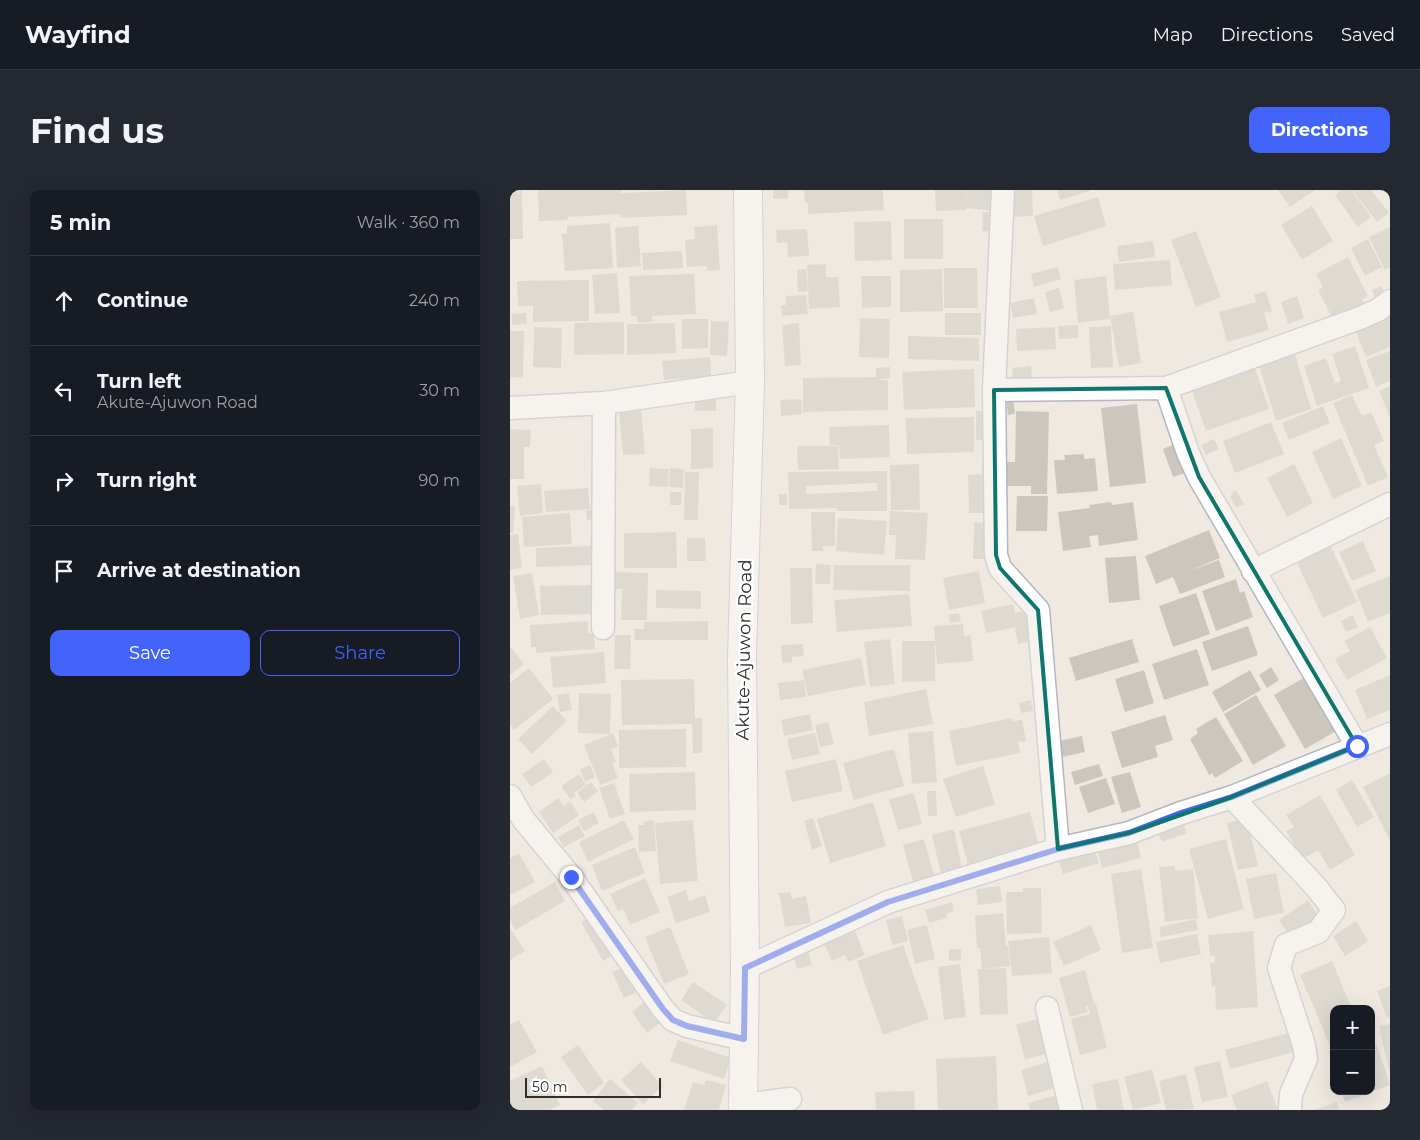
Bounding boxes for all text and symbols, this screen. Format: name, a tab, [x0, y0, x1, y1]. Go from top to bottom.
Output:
text: Wayfind	[25, 20, 131, 49]
text: Map	[1153, 24, 1193, 46]
text: Directions	[1221, 24, 1313, 46]
text: Saved	[1341, 24, 1395, 46]
button: Directions	[1249, 107, 1390, 153]
text: Find us	[30, 109, 164, 152]
text: 5 min	[50, 210, 111, 235]
text: Walk · 360 m	[357, 213, 460, 232]
icon: ahead	[50, 287, 78, 315]
text: Continue	[97, 289, 188, 312]
text: 240 m	[409, 291, 460, 310]
text: Turn left	[97, 370, 182, 393]
icon: left	[50, 377, 78, 405]
text: 30 m	[419, 381, 460, 400]
text: Akute-Ajuwon Road	[97, 393, 258, 412]
icon: right	[50, 467, 78, 495]
text: Turn right	[97, 469, 197, 492]
text: 90 m	[418, 471, 460, 490]
icon: arrive	[50, 557, 78, 585]
text: Arrive at destination	[97, 559, 301, 582]
street label: Akute-Ajuwon Road	[731, 559, 757, 741]
button: Save	[50, 630, 250, 676]
button: Share	[260, 630, 460, 676]
route start	[1346, 735, 1369, 758]
route end	[560, 866, 583, 889]
map controls	[1330, 1005, 1375, 1095]
button: +	[1330, 1005, 1375, 1050]
button: −	[1330, 1050, 1375, 1095]
scale bar	[525, 1075, 661, 1098]
text: 50 m	[532, 1078, 568, 1096]

